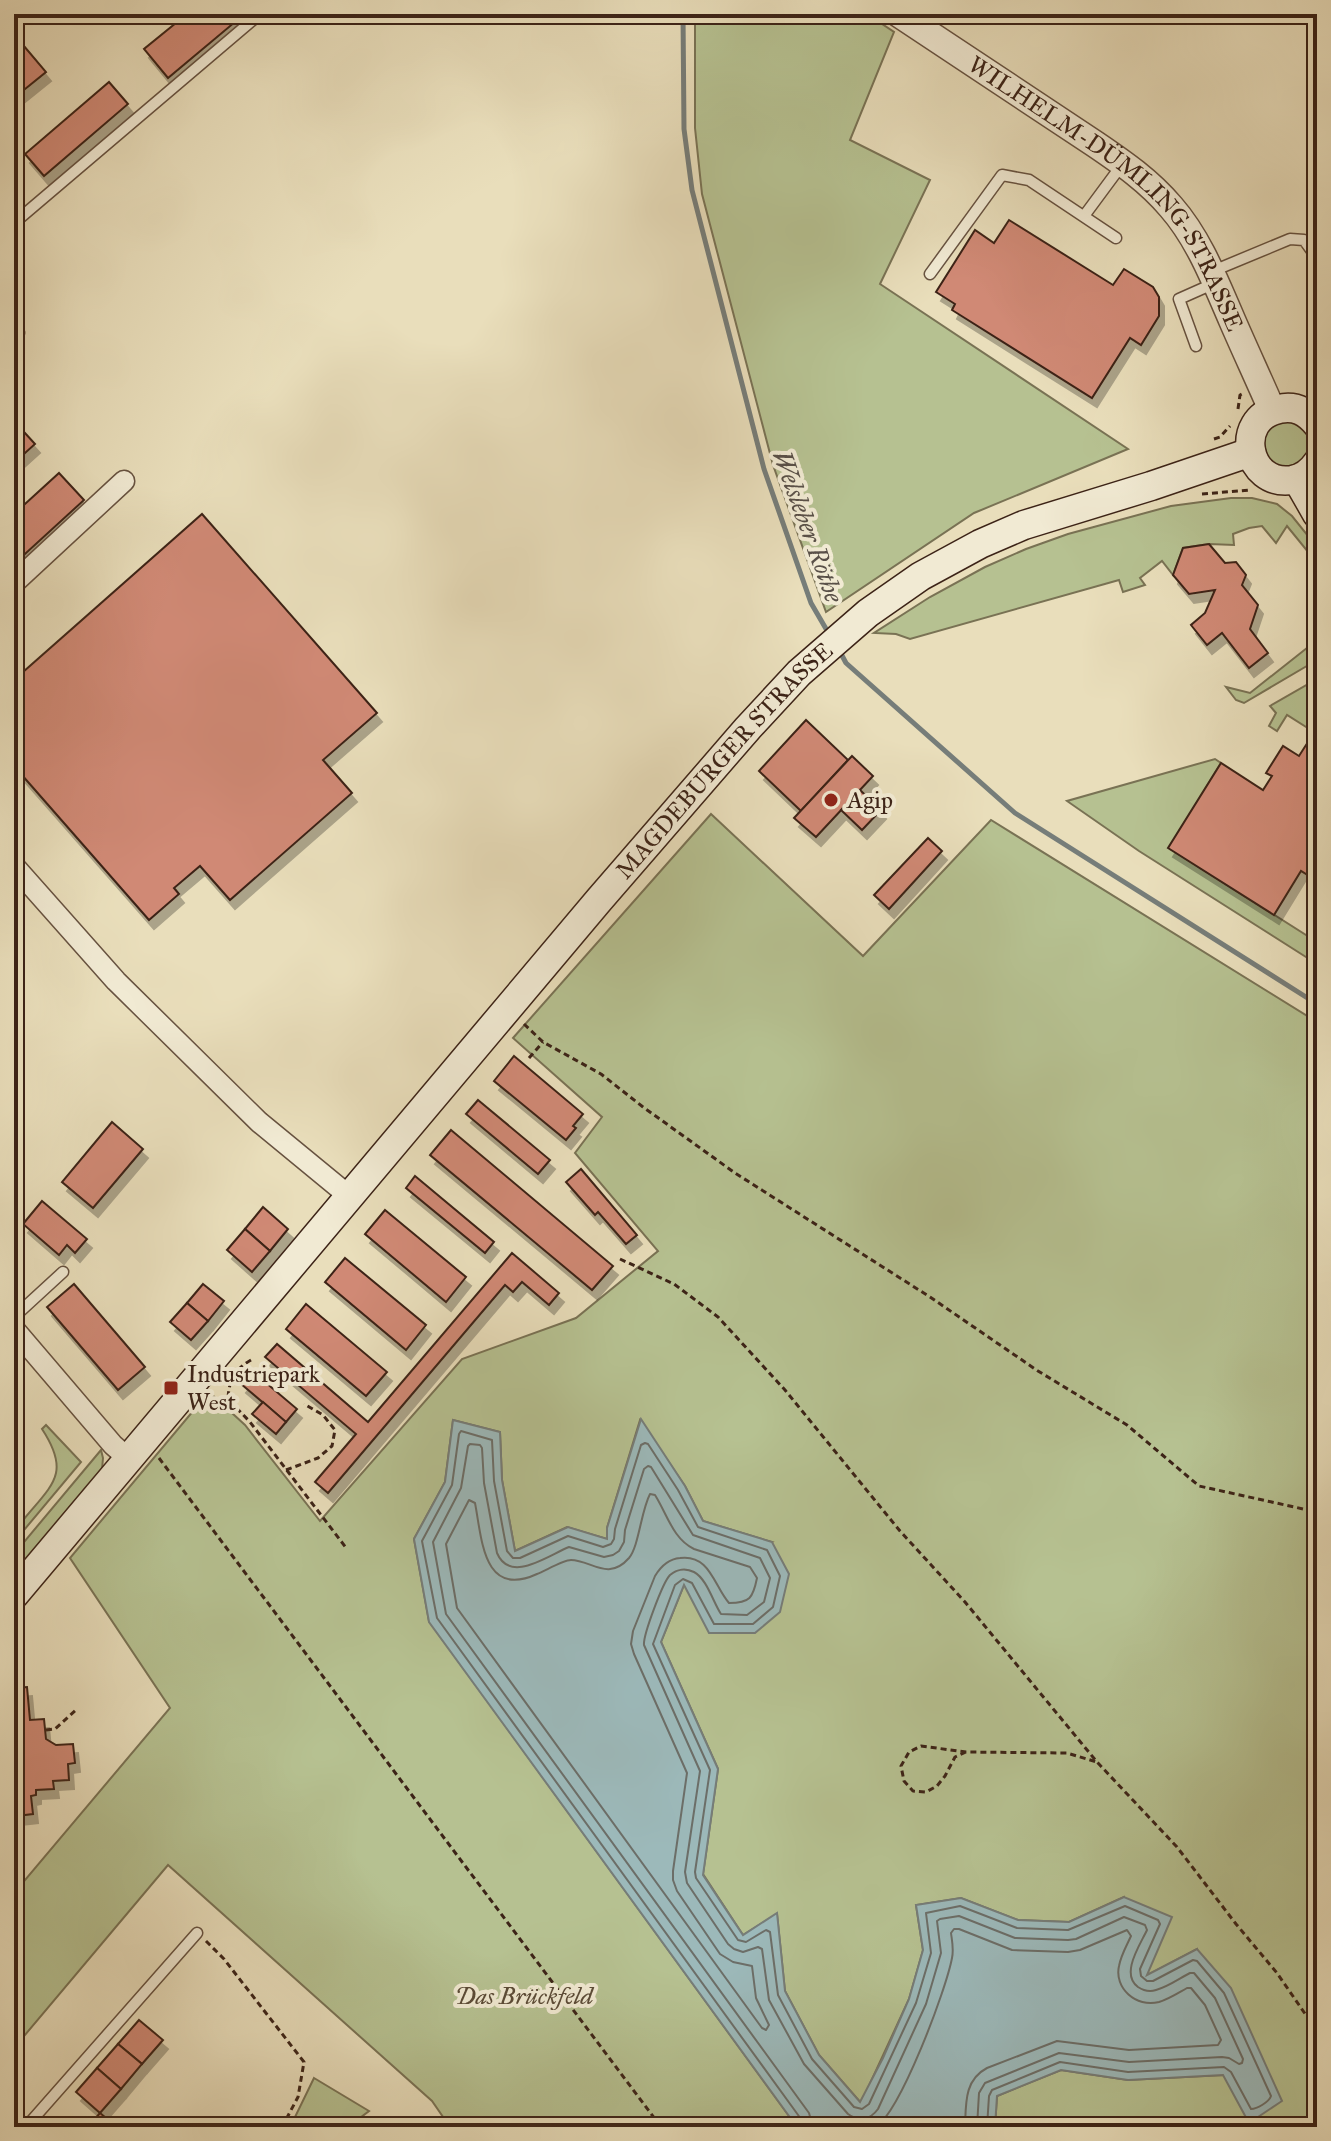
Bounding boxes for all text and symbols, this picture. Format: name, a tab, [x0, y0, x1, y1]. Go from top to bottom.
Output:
street label: WILHELM-DÜMLING-STRASSE	[963, 49, 1250, 336]
water label: Welsleber Röthe	[766, 445, 851, 608]
street label: MAGDEBURGER STRASSE	[609, 636, 839, 885]
place label: Agip	[846, 785, 893, 815]
marker: Agip	[822, 791, 840, 809]
place label: Industriepark West	[187, 1359, 321, 1417]
marker: Industriepark West	[162, 1379, 180, 1397]
park label: Das Brückfeld	[455, 1981, 594, 2011]

